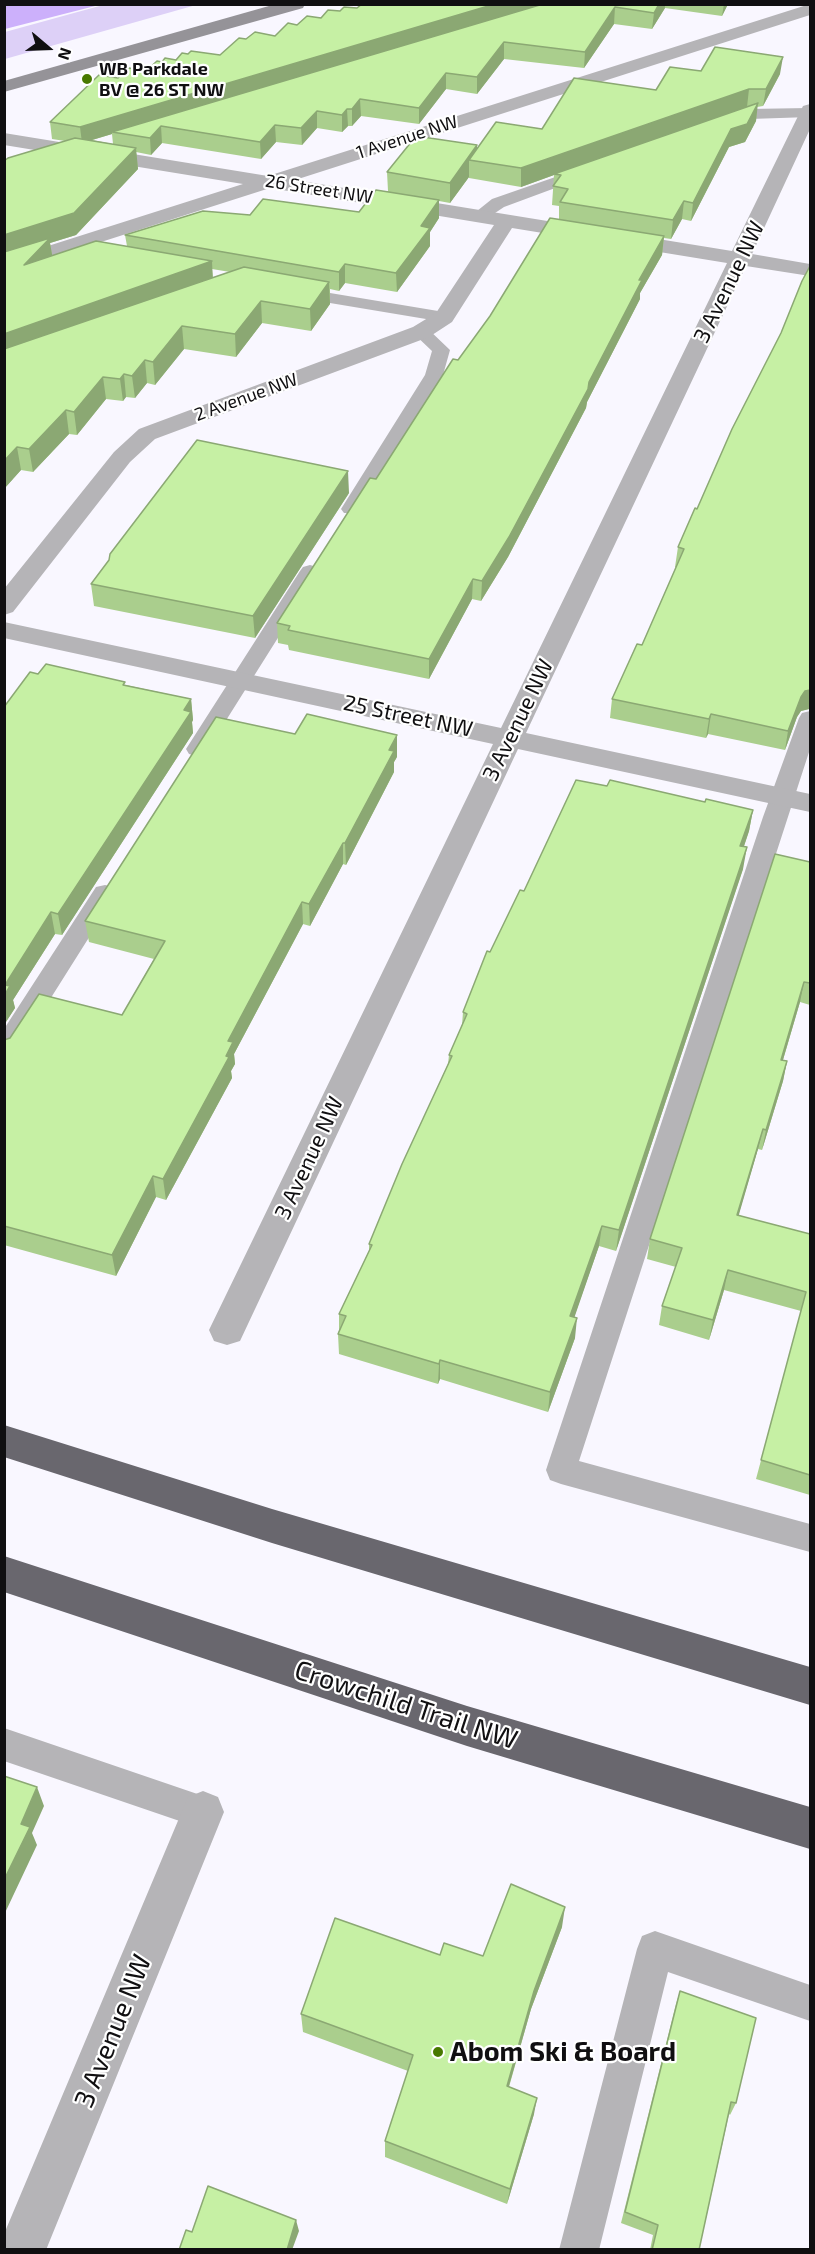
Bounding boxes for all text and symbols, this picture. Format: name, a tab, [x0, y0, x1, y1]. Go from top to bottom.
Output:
north arrow	[18, 18, 78, 78]
text: N	[55, 45, 76, 63]
place label: WB Parkdale BV @ 26 ST NW	[99, 58, 224, 100]
marker: WB Parkdale BV @ 26 ST NW	[80, 72, 94, 86]
street label: 1 Avenue NW	[354, 110, 460, 164]
street label: 26 Street NW	[264, 170, 374, 208]
street label: 3 Avenue NW	[688, 217, 770, 347]
street label: 2 Avenue NW	[191, 368, 301, 426]
street label: 3 Avenue NW	[477, 655, 559, 785]
street label: 25 Street NW	[341, 689, 475, 743]
street label: 3 Avenue NW	[269, 1093, 349, 1223]
street label: Crowchild Trail NW	[290, 1654, 522, 1756]
street label: 3 Avenue NW	[68, 1950, 158, 2112]
place label: Abom Ski & Board	[450, 2036, 676, 2068]
marker: Abom Ski & Board	[431, 2045, 445, 2059]

